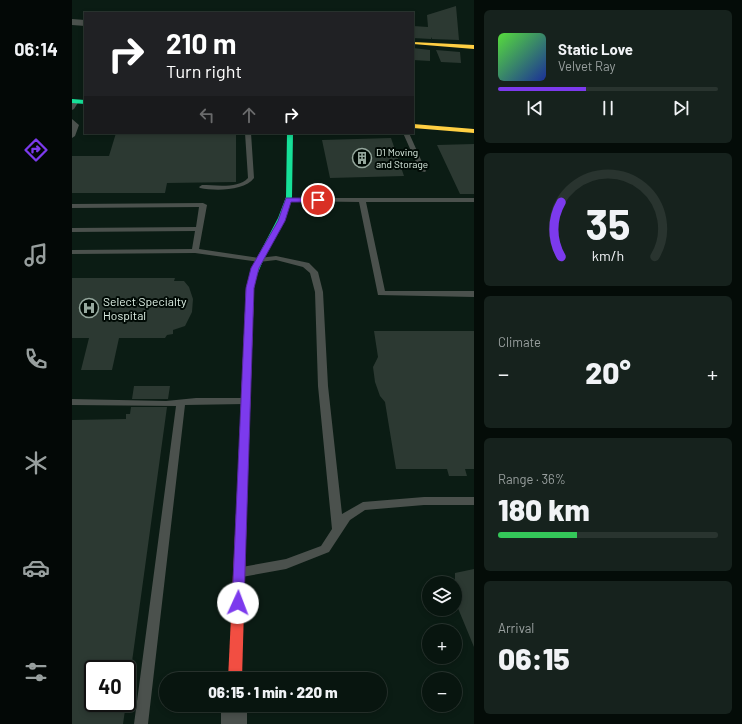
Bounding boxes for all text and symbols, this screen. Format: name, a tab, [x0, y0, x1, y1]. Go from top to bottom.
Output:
text: 210 m	[166, 26, 236, 60]
icon: right	[100, 28, 152, 80]
text: 06:14	[14, 38, 58, 60]
text: Static Love	[558, 40, 633, 58]
text: Velvet Ray	[558, 58, 616, 74]
text: Turn right	[166, 60, 242, 82]
icon: previous	[524, 97, 546, 119]
icon: pause	[597, 97, 619, 119]
icon: next	[670, 97, 692, 119]
icon: left	[196, 104, 218, 126]
icon: ahead	[238, 104, 260, 126]
icon: right	[280, 104, 302, 126]
icon: directions	[22, 136, 50, 164]
place label: D1 Moving and Storage	[376, 146, 428, 170]
building icon: D1 Moving and Storage	[351, 147, 373, 169]
pin	[301, 183, 335, 217]
icon: arrive	[307, 189, 329, 211]
text: 35	[586, 198, 630, 248]
icon: music	[22, 241, 50, 269]
text: km/h	[592, 247, 624, 264]
place label: Select Specialty Hospital	[103, 294, 187, 322]
hospital icon: Select Specialty Hospital	[78, 297, 100, 319]
text: Climate	[498, 334, 541, 350]
icon: phone	[22, 345, 50, 373]
text: 20°	[585, 354, 631, 390]
text: −	[498, 360, 509, 386]
text: +	[707, 360, 718, 386]
icon: climate	[22, 449, 50, 477]
text: Range · 36%	[498, 471, 566, 487]
text: 180 km	[498, 491, 590, 527]
icon: car	[22, 554, 50, 582]
map controls	[422, 576, 462, 712]
button: layers	[422, 576, 462, 616]
position arrow	[217, 582, 259, 624]
text: Arrival	[498, 620, 534, 636]
button: +	[422, 624, 462, 664]
text: 06:15	[498, 640, 570, 676]
icon: filters	[22, 658, 50, 686]
speed limit sign: 40	[84, 660, 136, 712]
button: −	[422, 672, 462, 712]
text: 06:15 · 1 min · 220 m	[208, 683, 338, 701]

